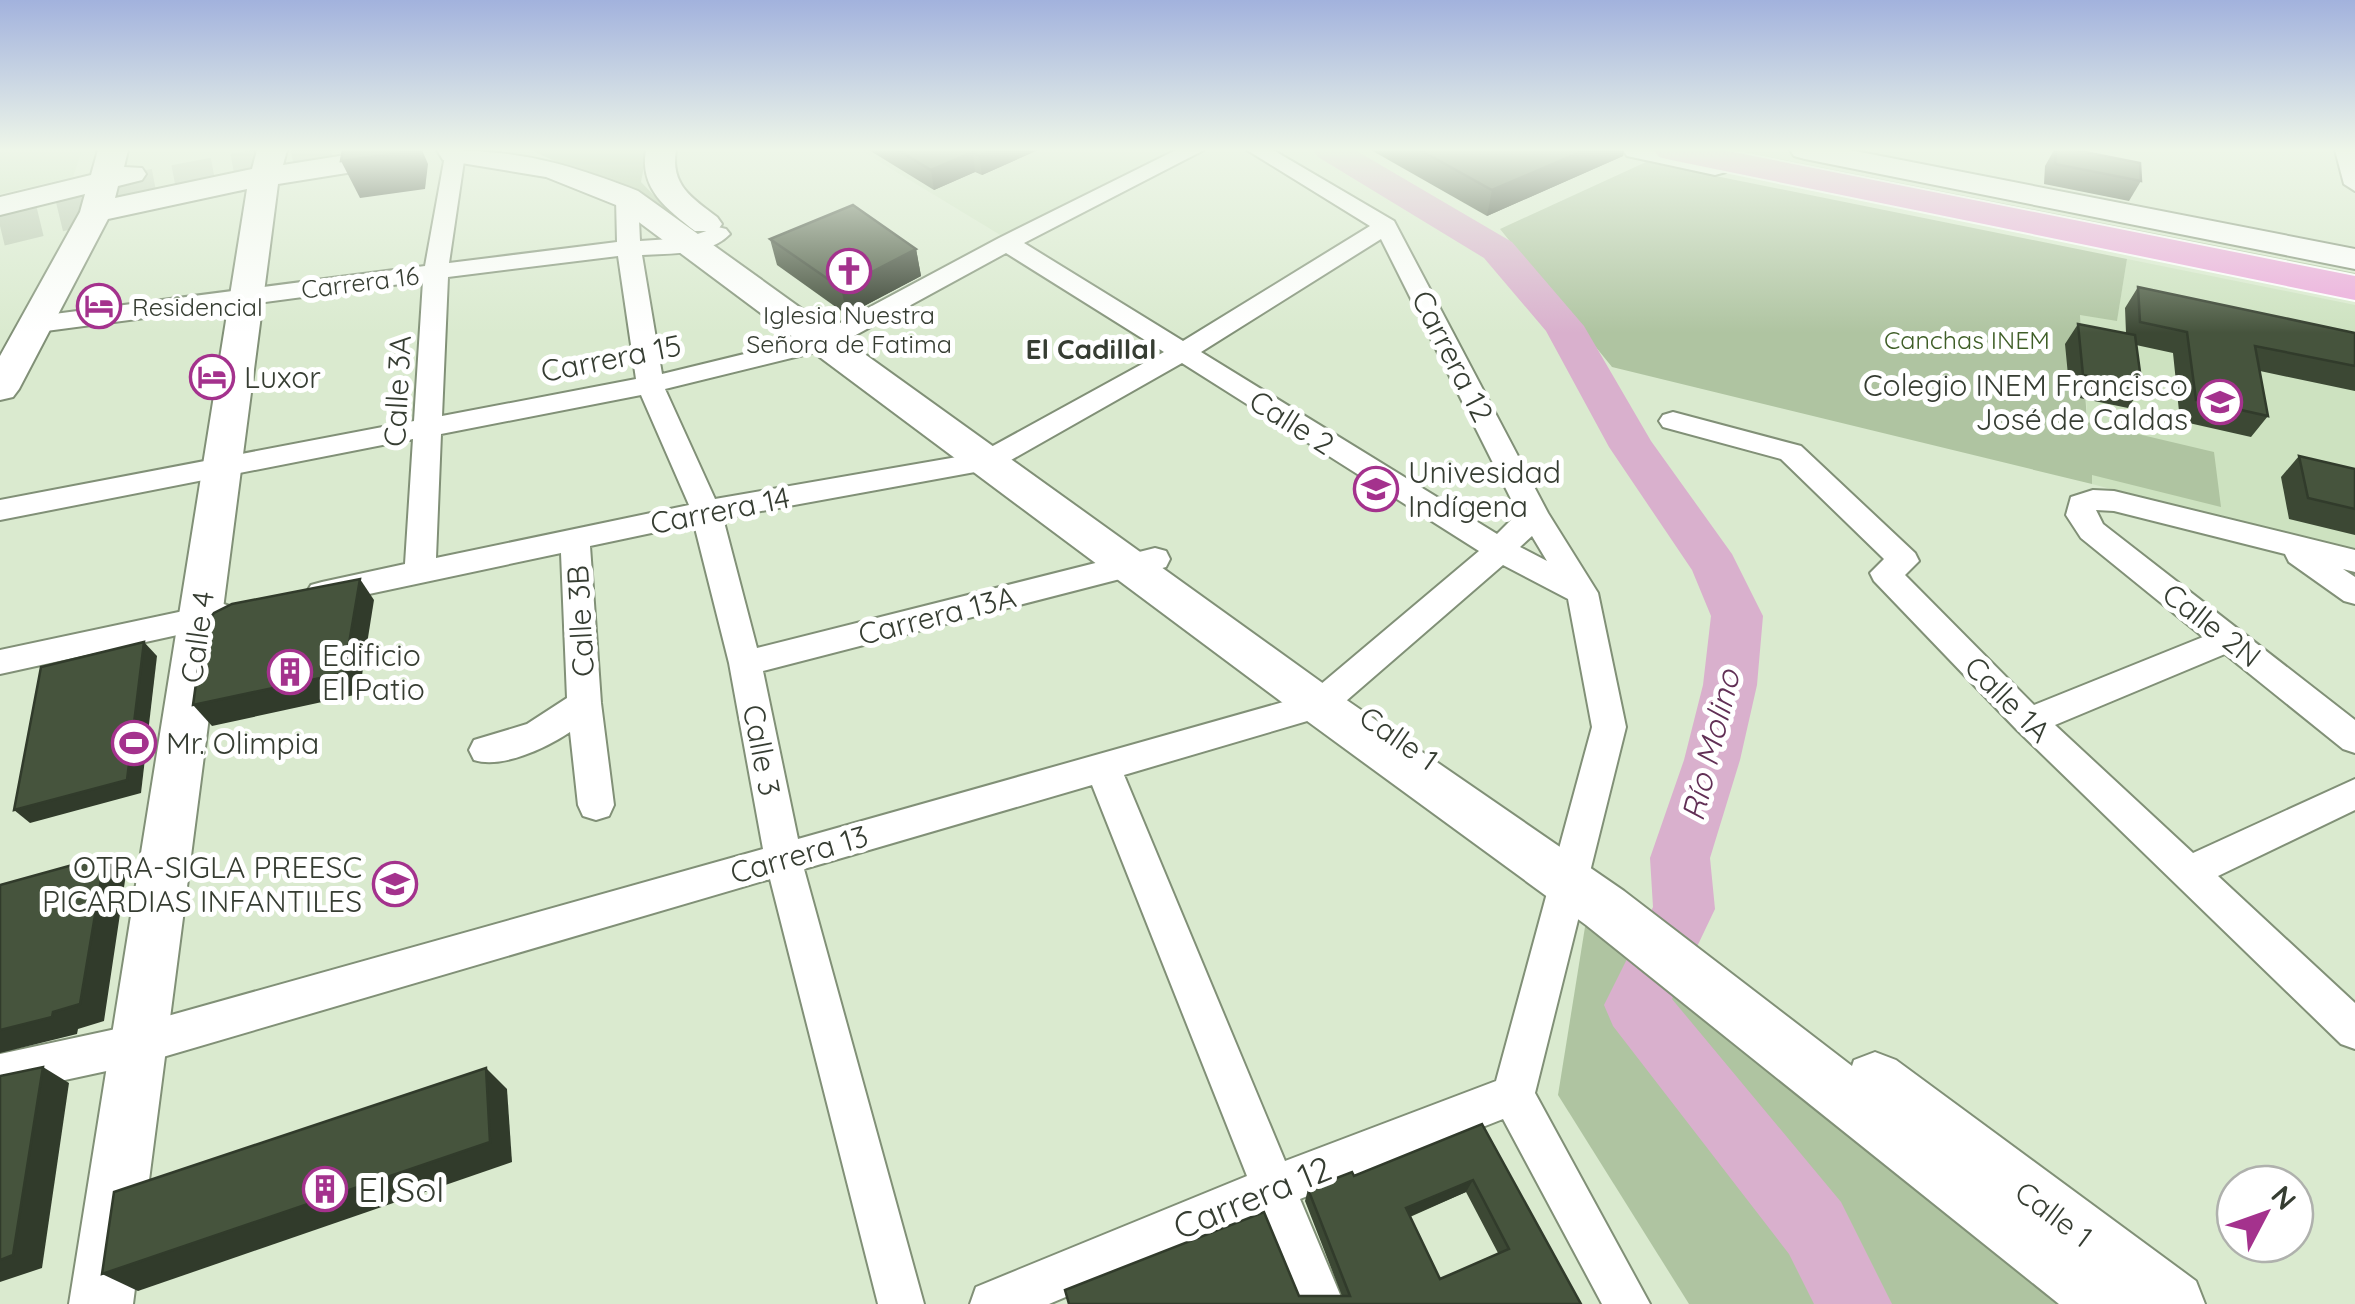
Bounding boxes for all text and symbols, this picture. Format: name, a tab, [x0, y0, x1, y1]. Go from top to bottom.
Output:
church icon: Iglesia Nuestra Señora de Fatima	[826, 248, 872, 294]
street label: Carrera 16	[299, 259, 421, 305]
hotel icon: Residencial	[76, 283, 122, 329]
street label: Carrera 12	[1404, 284, 1502, 428]
place label: Residencial	[132, 291, 263, 322]
place label: Iglesia Nuestra Señora de Fatima	[746, 299, 952, 359]
park label: Canchas INEM	[1884, 324, 2050, 355]
street label: Carrera 15	[538, 326, 684, 390]
district label: El Cadillal	[1025, 331, 1157, 366]
street label: Calle 3A	[375, 334, 419, 448]
hotel icon: Luxor	[189, 354, 235, 400]
place label: Luxor	[244, 358, 321, 396]
place label: Colegio INEM Francisco José de Caldas	[1863, 366, 2188, 438]
school or university icon: Colegio INEM Francisco José de Caldas	[2197, 379, 2243, 425]
street label: Calle 2	[1242, 381, 1342, 463]
place label: Univesidad Indígena	[1408, 453, 1561, 525]
school or university icon: Univesidad Indígena	[1353, 466, 1399, 512]
street label: Carrera 14	[647, 478, 793, 542]
street label: Calle 3B	[558, 564, 602, 678]
street label: Calle 2N	[2155, 575, 2269, 675]
street label: Carrera 13A	[854, 577, 1020, 653]
street label: Calle 4	[172, 589, 222, 685]
place label: Edificio El Patio	[322, 636, 425, 708]
street label: Calle 1A	[1957, 648, 2059, 750]
building icon: Edificio El Patio	[267, 649, 313, 695]
water label: Río Molino	[1672, 664, 1748, 825]
street label: Calle 1	[1352, 697, 1446, 779]
street label: Calle 3	[735, 701, 789, 799]
sports icon: Mr. Olimpia	[111, 720, 157, 766]
place label: Mr. Olimpia	[166, 724, 319, 762]
street label: Carrera 13	[726, 816, 872, 892]
place label: OTRA-SIGLA PREESC PICARDIAS INFANTILES	[42, 848, 362, 920]
school or university icon: OTRA-SIGLA PREESC PICARDIAS INFANTILES	[372, 861, 418, 907]
street label: Carrera 12	[1167, 1145, 1337, 1249]
north arrow	[2215, 1164, 2315, 1264]
building icon: El Sol	[302, 1166, 348, 1212]
place label: El Sol	[358, 1167, 444, 1211]
street label: Calle 1	[2008, 1172, 2100, 1256]
text: N	[2264, 1178, 2304, 1217]

